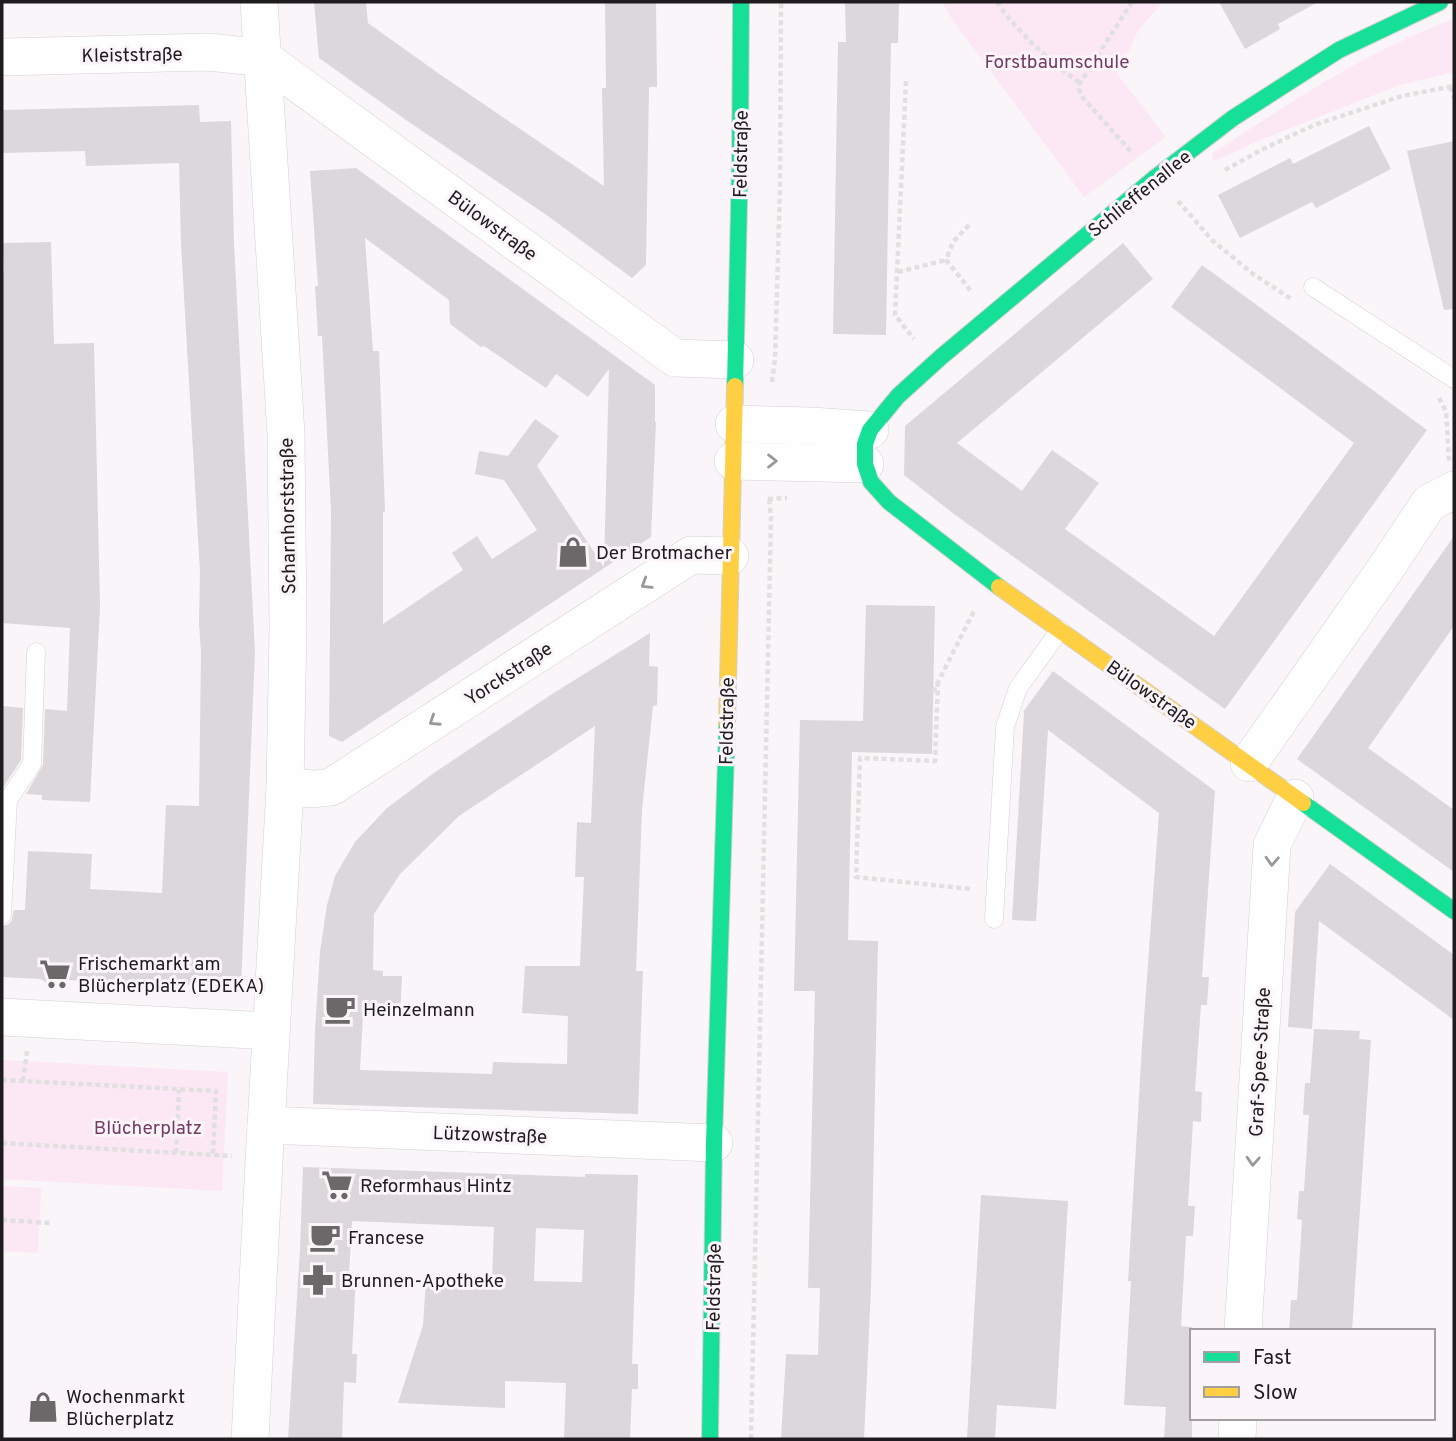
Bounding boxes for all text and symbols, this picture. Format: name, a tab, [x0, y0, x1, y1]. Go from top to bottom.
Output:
street label: Kleiststraße	[81, 43, 183, 69]
park label: Forstbaumschule	[984, 51, 1130, 75]
street label: Feldstraße	[729, 110, 755, 198]
street label: Schlieffenallee	[1084, 146, 1197, 244]
street label: Bülowstraße	[442, 186, 541, 267]
street label: Scharnhorststraße	[276, 437, 302, 595]
one-way arrow	[767, 453, 778, 469]
shop icon: Der Brotmacher	[556, 535, 590, 569]
place label: Der Brotmacher	[596, 542, 733, 566]
one-way arrow	[640, 576, 653, 589]
street label: Yorckstraße	[461, 637, 558, 712]
street label: Bülowstraße	[1101, 656, 1201, 736]
street label: Feldstraße	[715, 677, 741, 765]
one-way arrow	[429, 713, 442, 725]
one-way arrow	[1264, 855, 1279, 866]
place label: Frischemarkt am Blücherplatz (EDEKA)	[78, 953, 264, 999]
supermarket icon: Frischemarkt am Blücherplatz (EDEKA)	[38, 957, 72, 991]
street label: Graf-Spee-Straße	[1245, 987, 1277, 1138]
cafe icon: Heinzelmann	[323, 992, 357, 1026]
place label: Heinzelmann	[363, 999, 475, 1023]
park label: Blücherplatz	[94, 1117, 202, 1141]
street label: Lützowstraße	[432, 1122, 548, 1150]
one-way arrow	[1246, 1156, 1261, 1167]
supermarket icon: Reformhaus Hintz	[320, 1168, 354, 1202]
place label: Reformhaus Hintz	[360, 1175, 512, 1199]
cafe icon: Francese	[308, 1220, 342, 1254]
place label: Francese	[348, 1227, 424, 1251]
street label: Feldstraße	[702, 1243, 728, 1331]
pharmacy icon: Brunnen-Apotheke	[301, 1263, 335, 1297]
place label: Brunnen-Apotheke	[341, 1270, 504, 1294]
legend	[1190, 1329, 1435, 1420]
text: Fast	[1253, 1345, 1292, 1372]
text: Slow	[1253, 1380, 1298, 1407]
place label: Wochenmarkt Blücherplatz	[66, 1386, 185, 1432]
shop icon: Wochenmarkt Blücherplatz	[26, 1390, 60, 1424]

